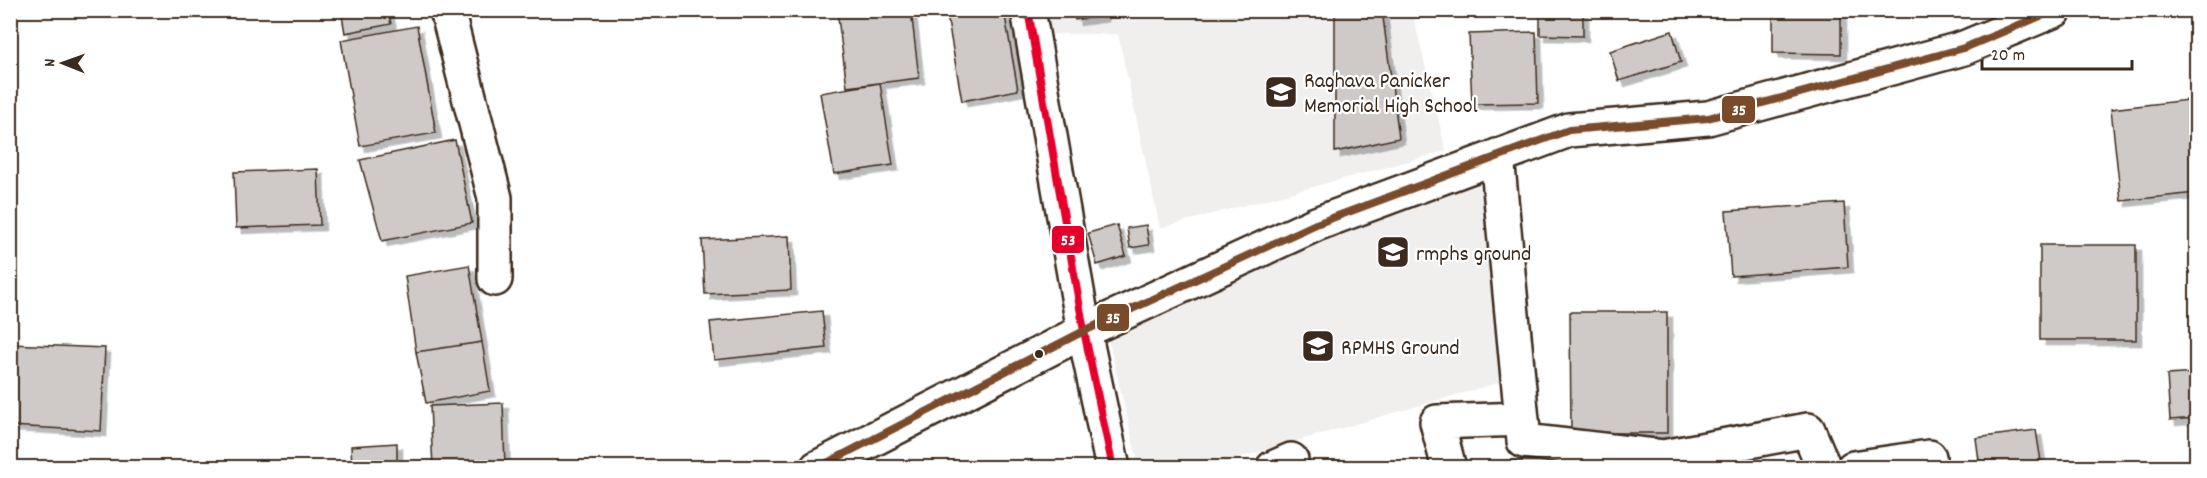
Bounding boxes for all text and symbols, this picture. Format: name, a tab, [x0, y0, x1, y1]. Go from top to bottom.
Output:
north arrow	[33, 33, 93, 93]
scale bar	[1982, 33, 2132, 71]
text: 20 m	[1991, 44, 2025, 69]
text: N	[39, 59, 62, 67]
place label: Raghava Panicker Memorial High School	[1304, 67, 1478, 123]
school or university icon: Raghava Panicker Memorial High School	[1263, 74, 1299, 110]
line badge: 35	[1721, 95, 1756, 124]
text: 35	[1732, 100, 1746, 123]
line badge: 53	[1051, 225, 1085, 254]
text: 53	[1061, 230, 1075, 253]
school or university icon: rmphs ground	[1375, 234, 1411, 270]
place label: rmphs ground	[1416, 240, 1531, 271]
line badge: 35	[1096, 303, 1130, 332]
text: 35	[1106, 308, 1120, 331]
school or university icon: RPMHS Ground	[1300, 328, 1336, 364]
place label: RPMHS Ground	[1341, 334, 1460, 365]
unlabelled marker	[1033, 348, 1045, 360]

